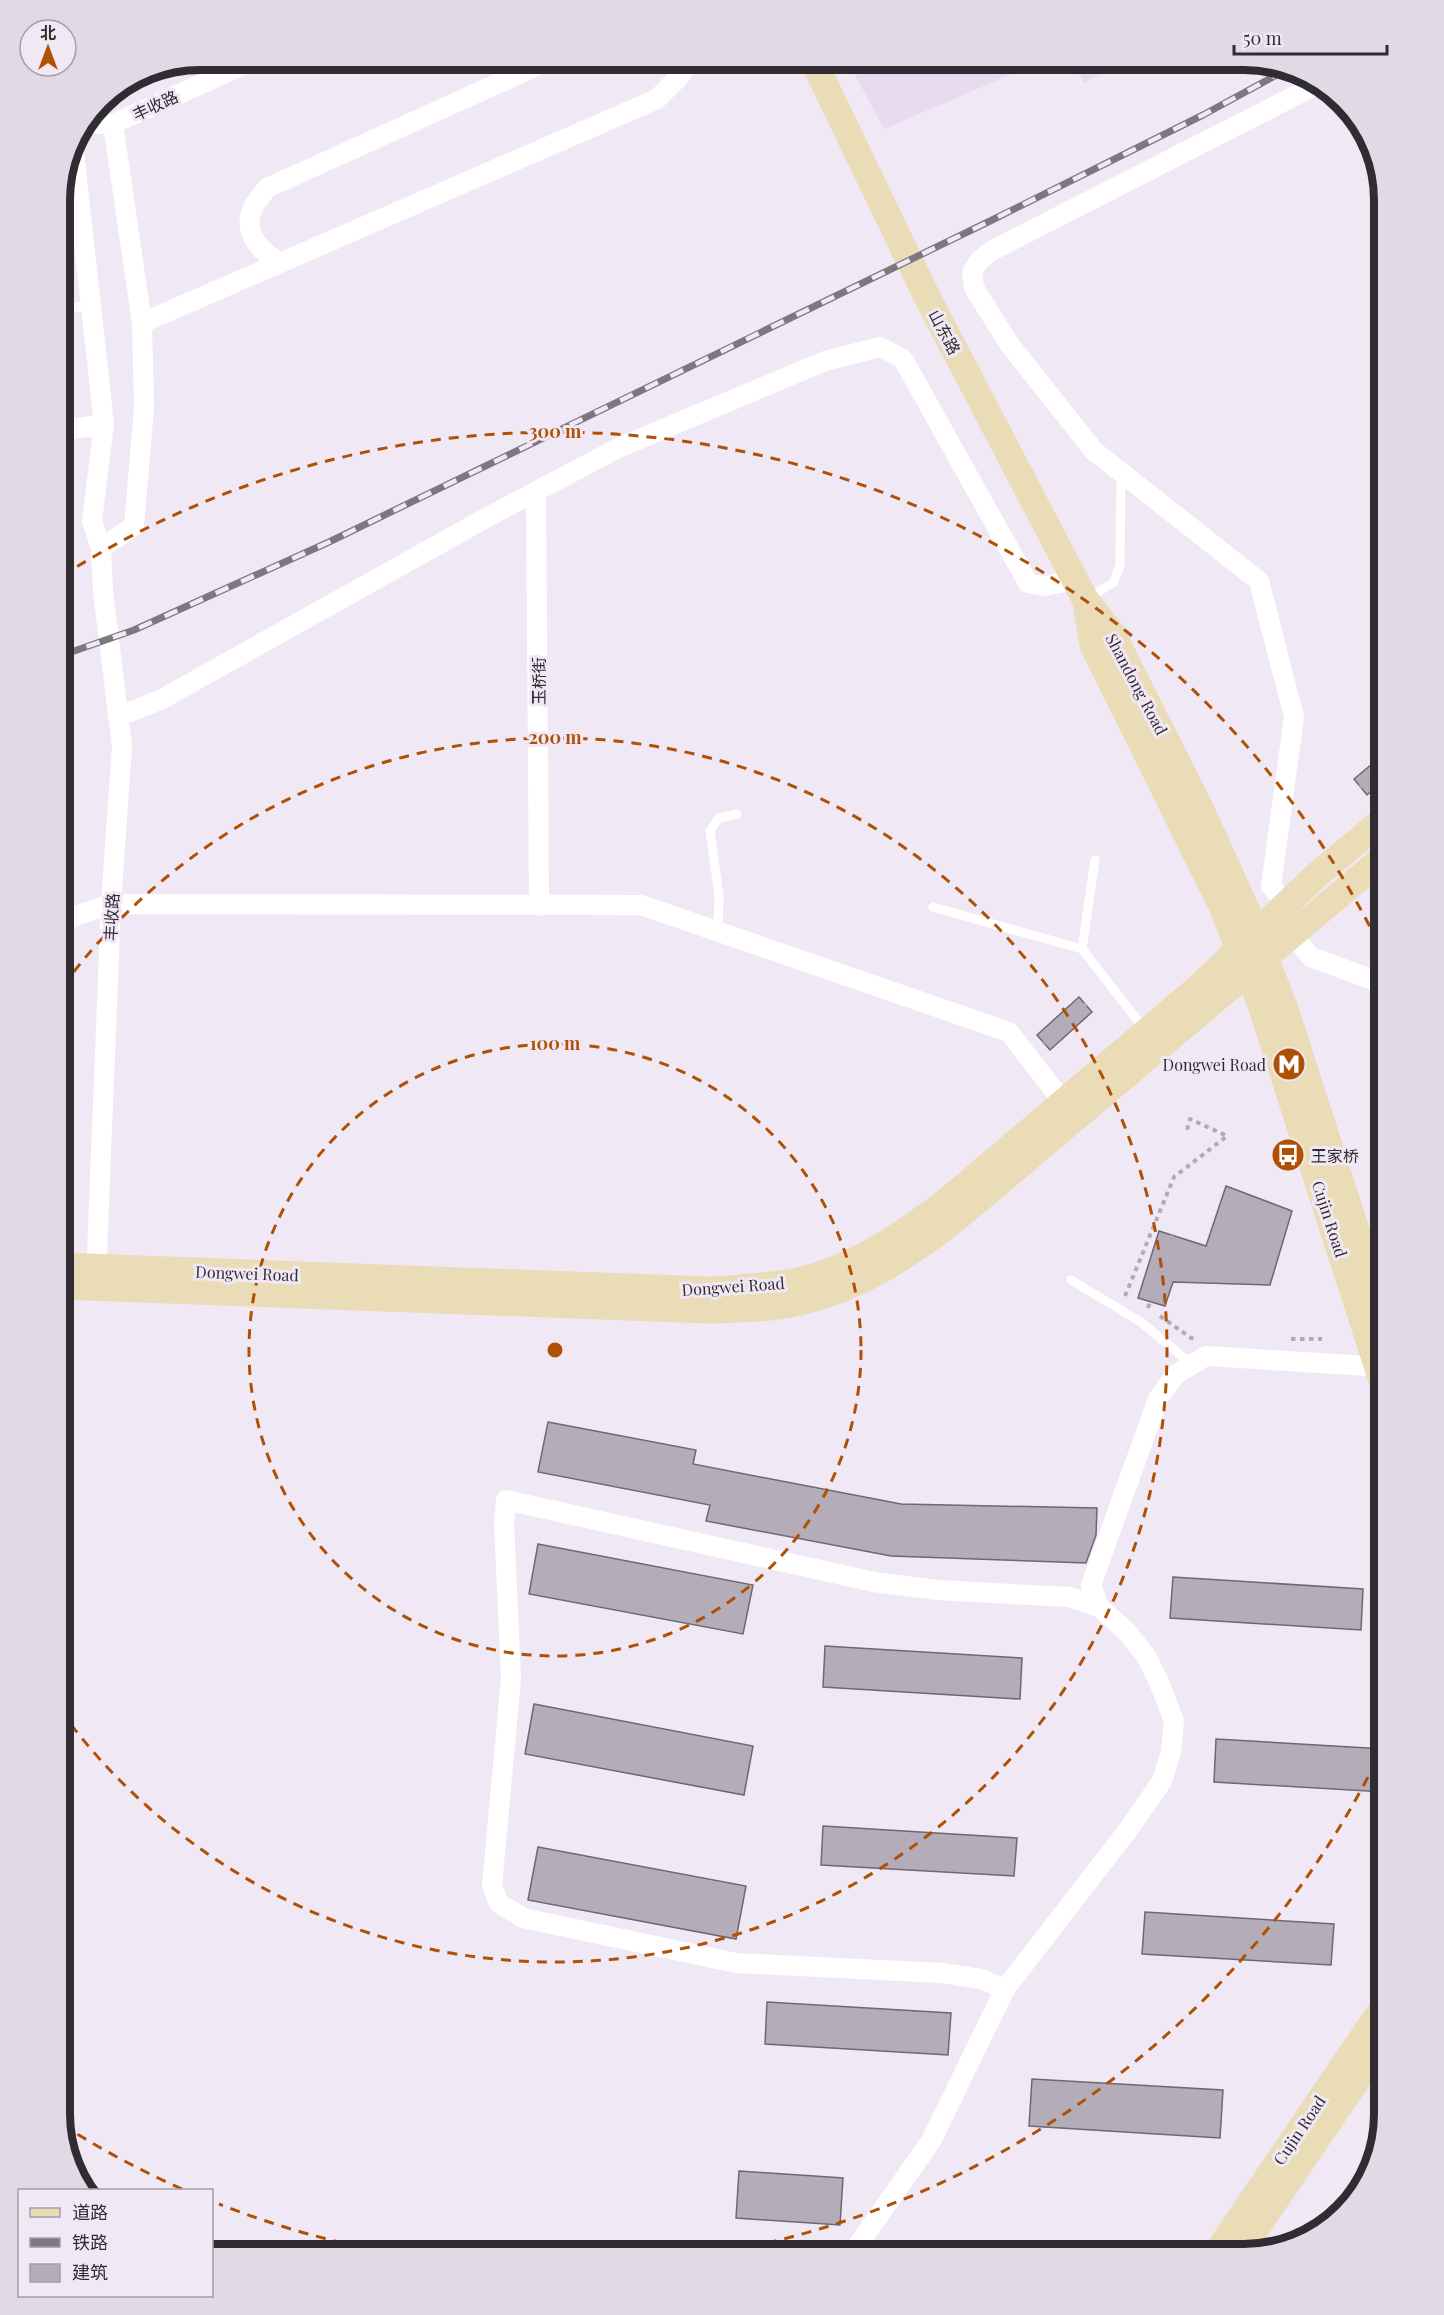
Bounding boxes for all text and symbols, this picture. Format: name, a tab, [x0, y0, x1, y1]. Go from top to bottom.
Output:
north arrow	[18, 18, 78, 78]
scale bar	[1234, 18, 1387, 56]
text: 北	[40, 22, 56, 43]
text: 50 m	[1243, 26, 1282, 50]
street label: 丰收路	[129, 85, 181, 125]
street label: 山东路	[924, 306, 966, 358]
text: 300 m	[529, 419, 582, 443]
street label: Shandong Road	[1101, 630, 1173, 738]
street label: 玉桥街	[528, 657, 549, 705]
text: 200 m	[528, 725, 582, 749]
street label: 丰收路	[99, 892, 123, 942]
text: 100 m	[530, 1031, 581, 1055]
metro station icon: Dongwei Road	[1271, 1046, 1307, 1082]
place label: Dongwei Road	[1163, 1054, 1266, 1075]
bus stop icon: 王家桥	[1270, 1137, 1306, 1173]
place label: 王家桥	[1311, 1145, 1359, 1166]
street label: Cujin Road	[1308, 1178, 1352, 1260]
street label: Dongwei Road	[195, 1261, 299, 1285]
street label: Dongwei Road	[681, 1272, 785, 1300]
centre of rings	[545, 1340, 565, 1360]
street label: Cujin Road	[1268, 2091, 1330, 2169]
legend	[18, 2189, 213, 2297]
text: 道路	[72, 2200, 108, 2224]
text: 铁路	[72, 2230, 108, 2254]
text: 建筑	[72, 2260, 108, 2284]

